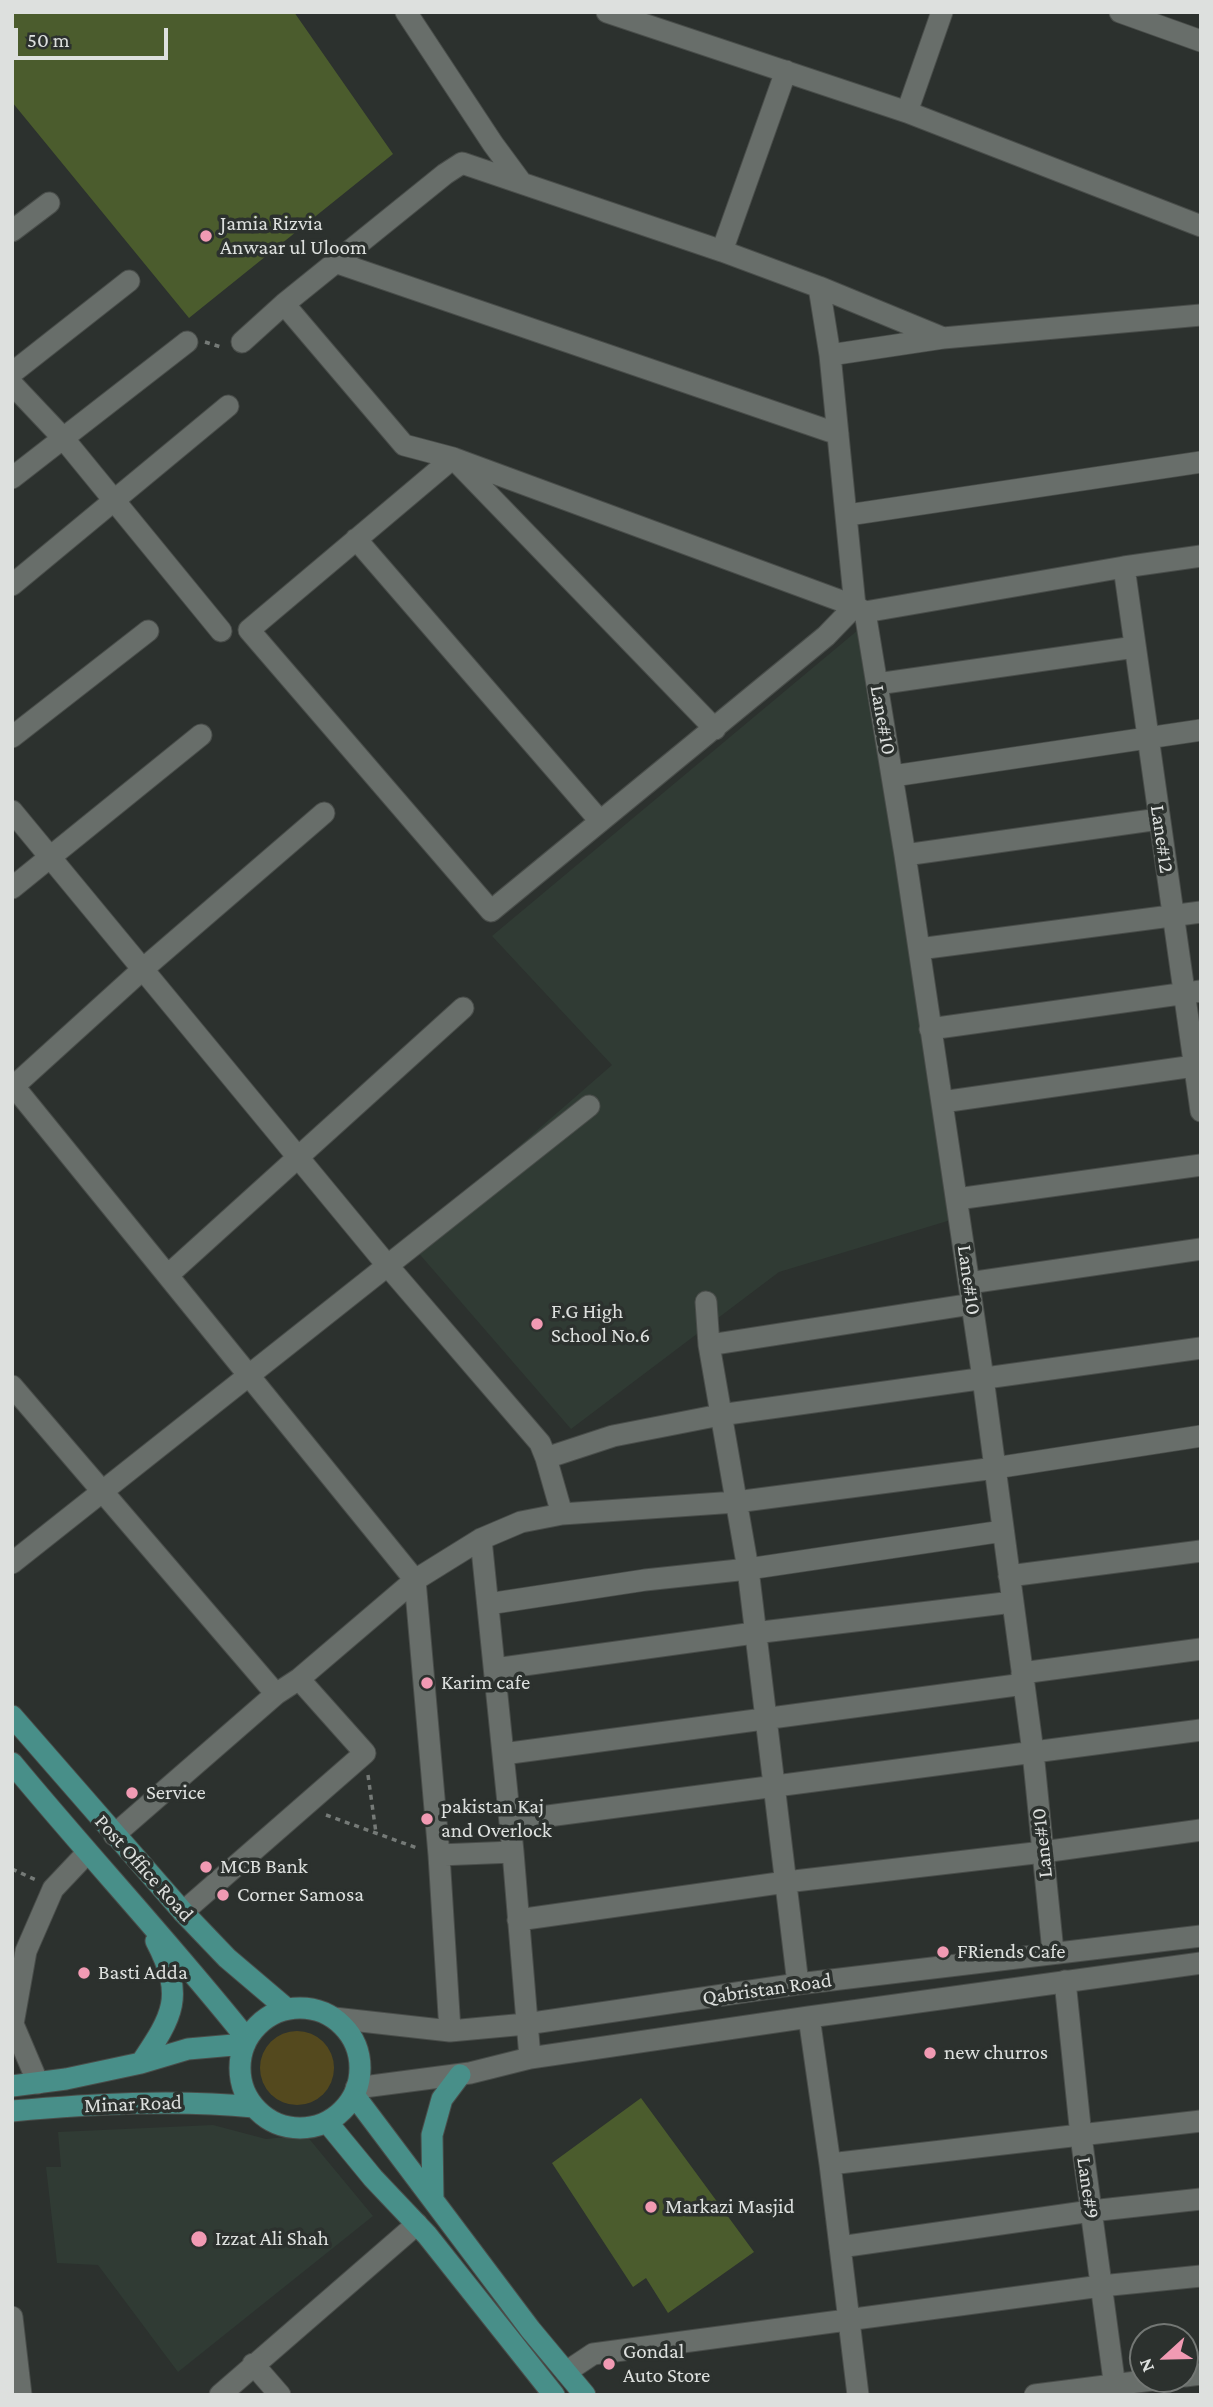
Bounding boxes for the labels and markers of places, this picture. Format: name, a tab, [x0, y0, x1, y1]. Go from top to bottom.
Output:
place label: Jamia Rizvia Anwaar ul Uloom	[220, 211, 367, 261]
marker: Jamia Rizvia Anwaar ul Uloom	[198, 228, 214, 244]
place label: F.G High School No.6	[551, 1299, 650, 1349]
marker: F.G High School No.6	[529, 1316, 545, 1332]
place label: Karim cafe	[441, 1670, 530, 1696]
marker: Karim cafe	[419, 1675, 435, 1691]
place label: Service	[146, 1780, 206, 1806]
marker: Service	[124, 1785, 140, 1801]
place label: pakistan Kaj and Overlock	[441, 1794, 552, 1844]
marker: pakistan Kaj and Overlock	[419, 1811, 435, 1827]
place label: MCB Bank	[220, 1854, 308, 1880]
marker: MCB Bank	[198, 1859, 214, 1875]
place label: Corner Samosa	[237, 1882, 364, 1908]
marker: Corner Samosa	[215, 1887, 231, 1903]
place label: FRiends Cafe	[957, 1939, 1066, 1965]
marker: FRiends Cafe	[935, 1944, 951, 1960]
place label: Basti Adda	[98, 1960, 188, 1986]
marker: Basti Adda	[76, 1965, 92, 1981]
place label: new churros	[944, 2040, 1048, 2066]
marker: new churros	[922, 2045, 938, 2061]
place label: Markazi Masjid	[665, 2194, 795, 2220]
marker: Markazi Masjid	[643, 2199, 659, 2215]
place label: Izzat Ali Shah	[215, 2226, 329, 2252]
marker: Izzat Ali Shah	[189, 2229, 209, 2249]
place label: Gondal Auto Store	[623, 2339, 710, 2389]
marker: Gondal Auto Store	[601, 2356, 617, 2372]

